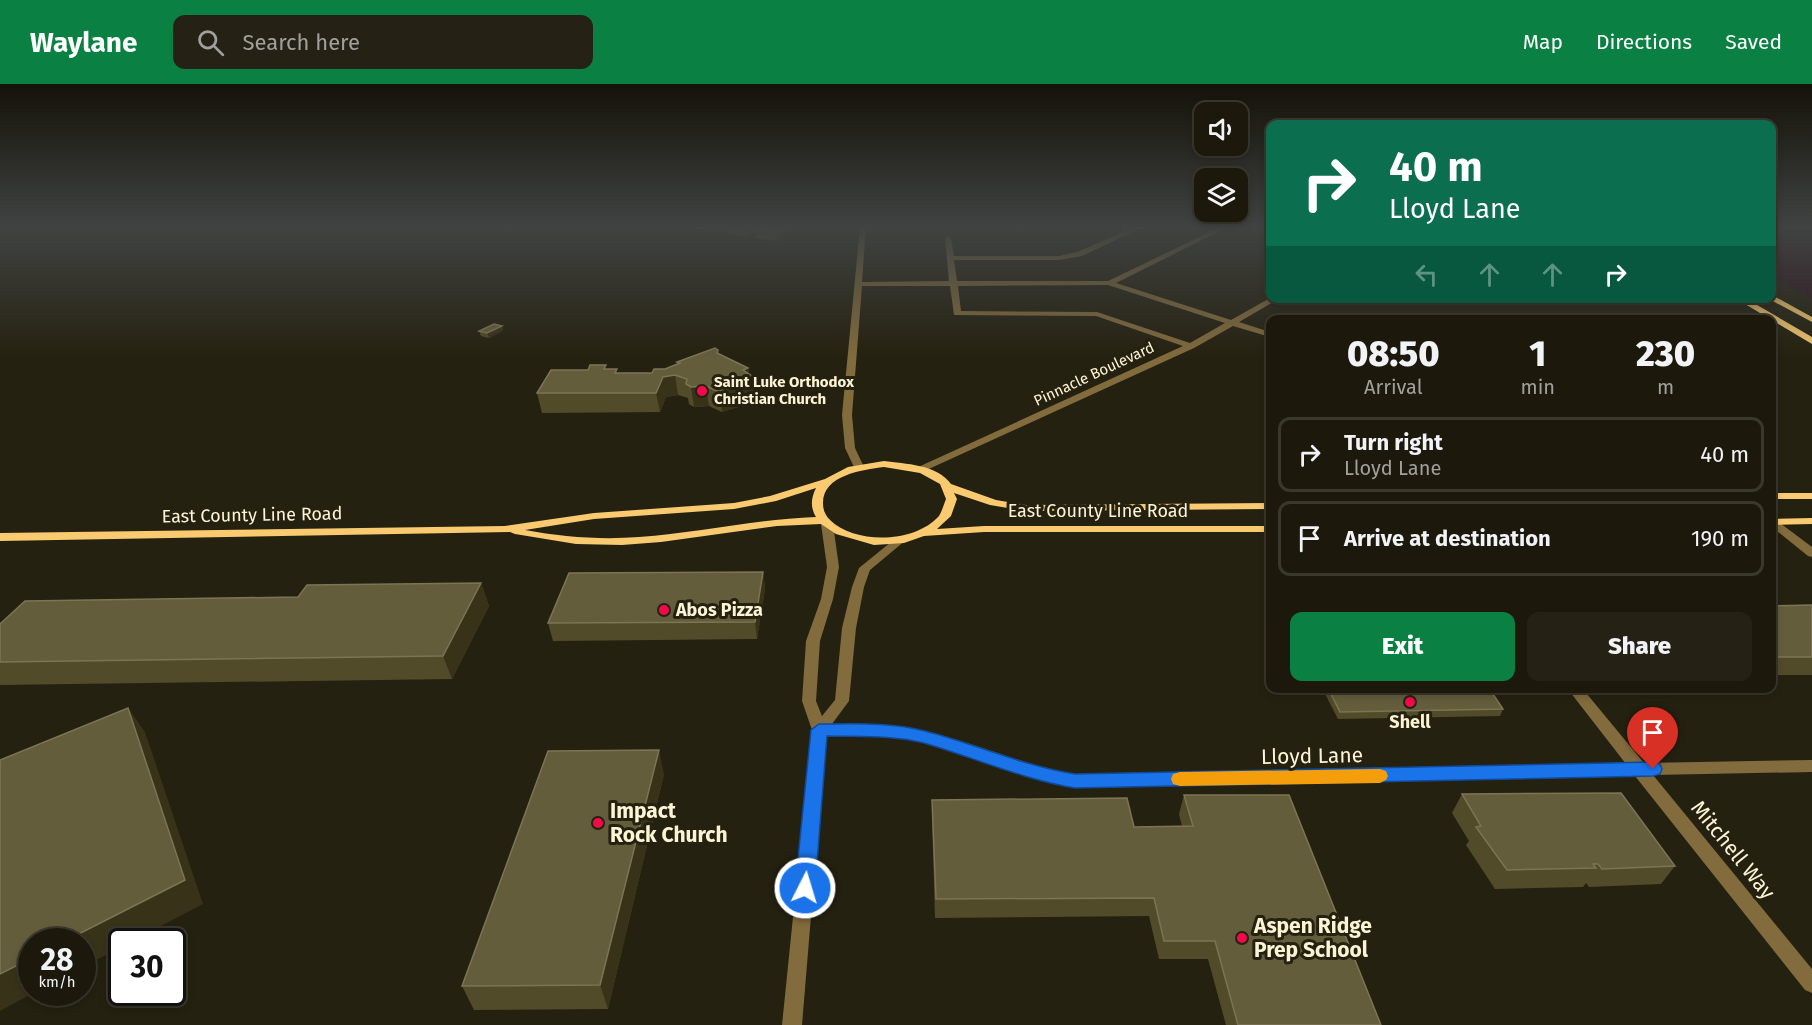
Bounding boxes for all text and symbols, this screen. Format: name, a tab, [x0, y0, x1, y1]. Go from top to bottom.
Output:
search box	[173, 15, 593, 69]
text: Waylane	[30, 26, 137, 59]
icon: search	[194, 26, 227, 59]
text: Search here	[242, 29, 360, 56]
text: Map	[1523, 29, 1563, 55]
text: Directions	[1596, 29, 1692, 55]
text: Saved	[1725, 29, 1782, 55]
map controls	[1194, 102, 1248, 222]
button: sound	[1194, 102, 1248, 156]
text: 40 m	[1389, 142, 1483, 192]
icon: right	[1290, 144, 1368, 222]
button: layers	[1194, 168, 1248, 222]
text: Lloyd Lane	[1389, 193, 1520, 225]
icon: left	[1410, 258, 1443, 291]
icon: ahead	[1473, 258, 1506, 291]
icon: ahead	[1536, 258, 1569, 291]
icon: right	[1599, 258, 1632, 291]
text: 08:50	[1347, 332, 1440, 376]
text: 1	[1529, 332, 1546, 376]
text: 230	[1636, 332, 1695, 376]
street label: Pinnacle Boulevard	[1031, 338, 1157, 410]
place label: Saint Luke Orthodox Christian Church	[714, 373, 854, 408]
text: Arrival	[1364, 375, 1423, 399]
text: min	[1521, 375, 1555, 399]
text: m	[1657, 375, 1674, 399]
marker: Saint Luke Orthodox Christian Church	[695, 384, 709, 398]
text: Turn right	[1344, 429, 1443, 456]
icon: right	[1293, 438, 1326, 471]
text: 40 m	[1700, 441, 1749, 468]
text: Lloyd Lane	[1344, 456, 1441, 480]
street label: East County Line Road	[1008, 500, 1188, 522]
street label: East County Line Road	[161, 502, 343, 528]
icon: arrive	[1293, 522, 1326, 555]
text: Arrive at destination	[1344, 525, 1551, 552]
text: 190 m	[1691, 525, 1749, 552]
place label: Abos Pizza	[675, 599, 763, 621]
marker: Abos Pizza	[657, 603, 671, 617]
button: Exit	[1290, 612, 1515, 681]
button: Share	[1527, 612, 1752, 681]
marker: Shell	[1403, 695, 1417, 709]
pin	[1627, 707, 1678, 769]
place label: Shell	[1389, 711, 1431, 733]
icon: arrive	[1636, 716, 1669, 749]
street label: Lloyd Lane	[1261, 742, 1363, 770]
street label: Mitchell Way	[1685, 795, 1781, 905]
place label: Impact Rock Church	[610, 798, 728, 848]
marker: Impact Rock Church	[591, 816, 605, 830]
position arrow	[773, 856, 837, 920]
place label: Aspen Ridge Prep School	[1253, 913, 1372, 963]
speed limit sign: 30	[108, 928, 186, 1006]
marker: Aspen Ridge Prep School	[1235, 931, 1249, 945]
text: 28	[41, 942, 73, 978]
text: km/h	[38, 973, 76, 991]

